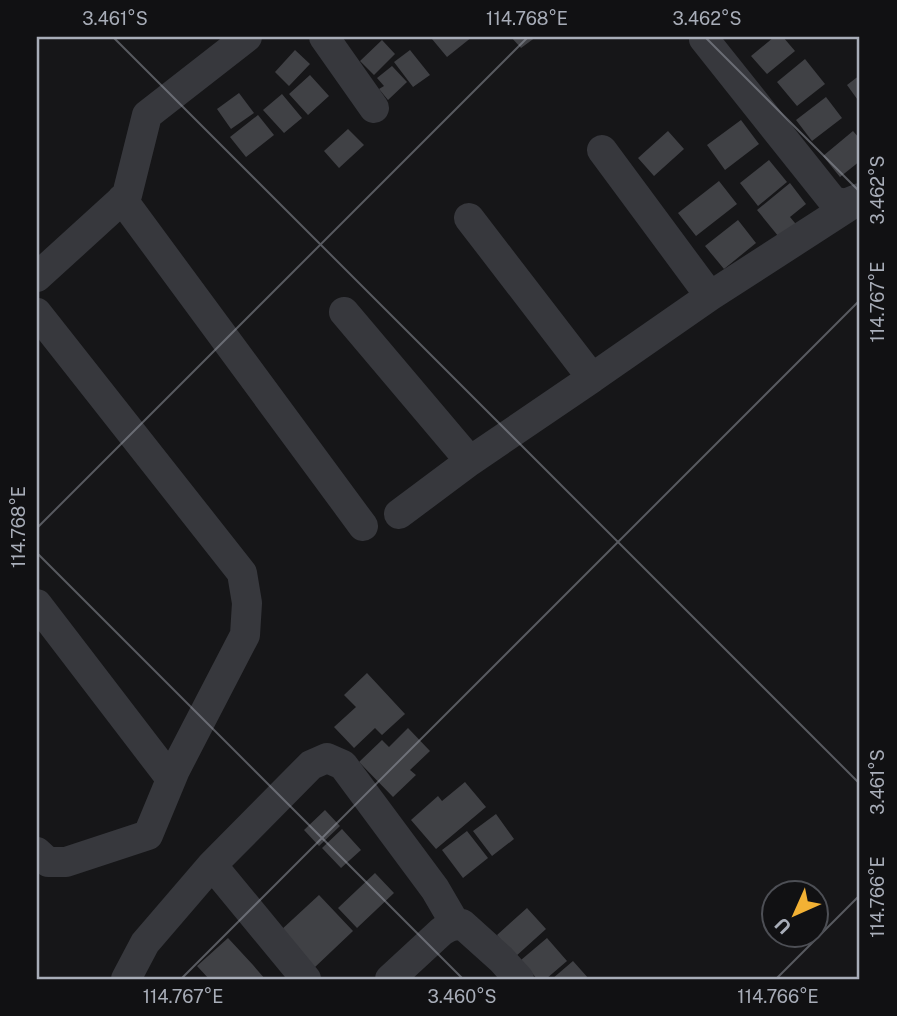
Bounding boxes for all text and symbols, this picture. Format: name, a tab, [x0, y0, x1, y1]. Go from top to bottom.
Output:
text: 3.461°S	[82, 8, 148, 29]
text: 114.768°E	[486, 8, 568, 29]
text: 3.462°S	[673, 8, 741, 29]
text: 3.462°S	[867, 156, 888, 224]
text: 114.767°E	[867, 262, 888, 342]
text: 114.768°E	[8, 486, 29, 568]
text: 3.461°S	[867, 749, 888, 815]
text: 114.766°E	[867, 856, 888, 938]
north arrow	[760, 880, 830, 950]
text: U	[770, 913, 796, 939]
text: 114.767°E	[143, 986, 223, 1007]
text: 3.460°S	[427, 986, 497, 1007]
text: 114.766°E	[737, 986, 819, 1007]

